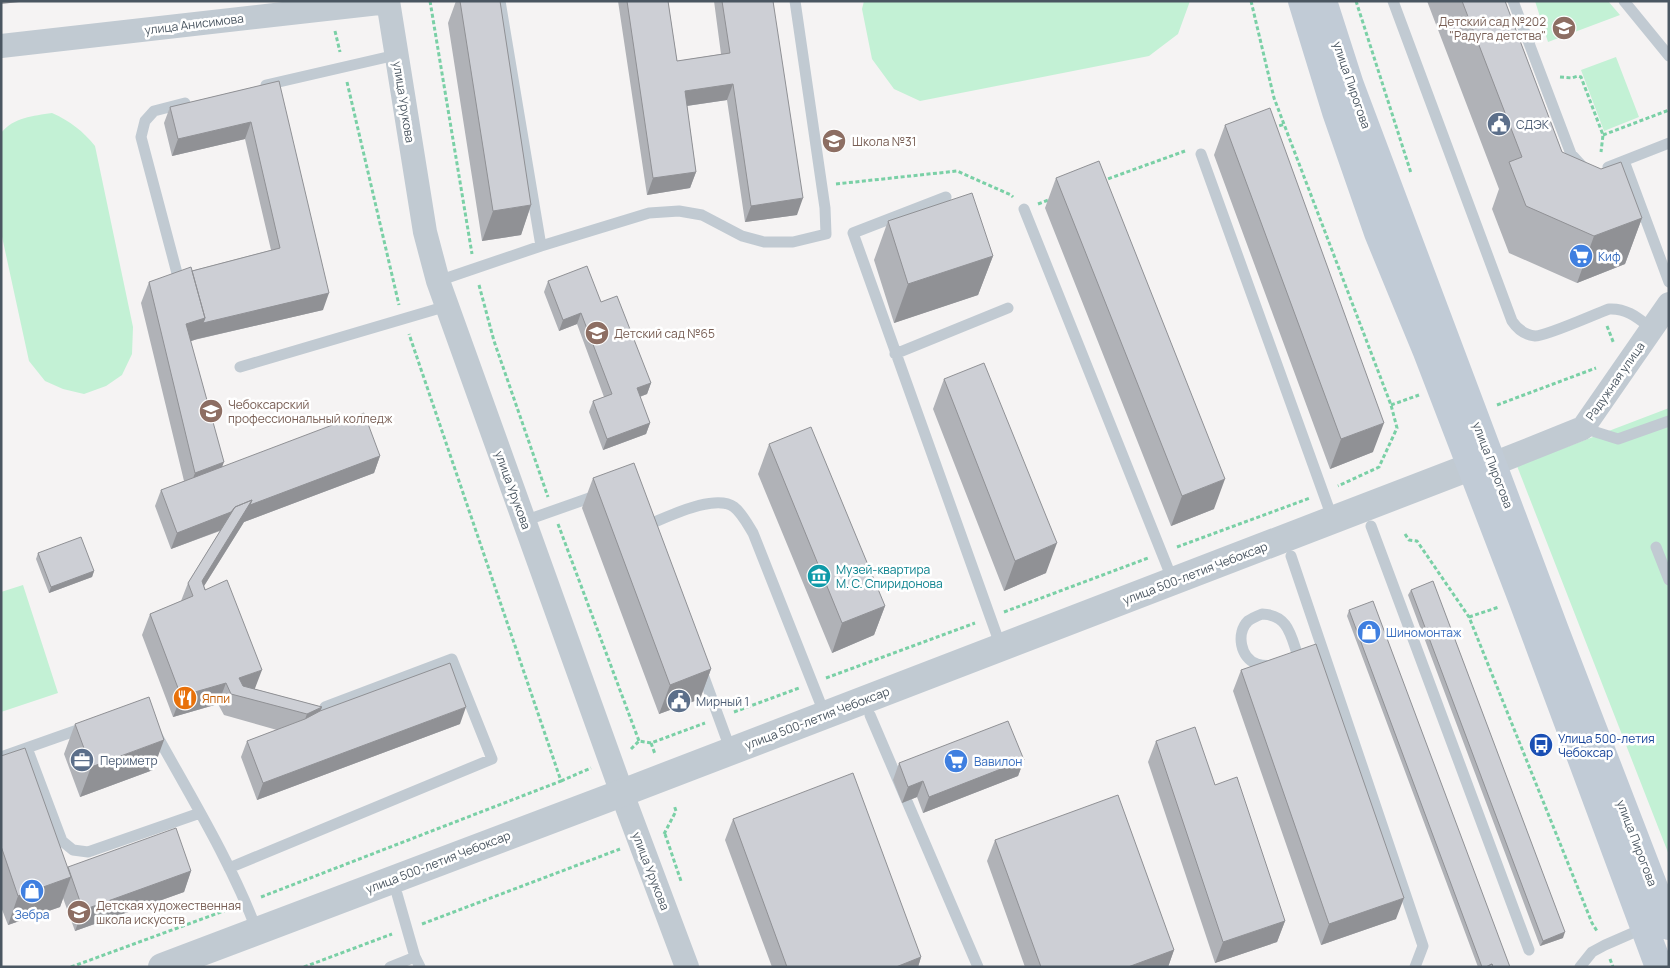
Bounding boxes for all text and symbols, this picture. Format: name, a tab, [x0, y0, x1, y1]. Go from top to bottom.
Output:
street label: улица Анисимова	[143, 9, 245, 39]
place label: Детский сад №202 "Радуга детства"	[1438, 13, 1546, 44]
school or university icon: Детский сад №202 "Радуга детства"	[1551, 15, 1577, 41]
street label: улица Пирогова	[1329, 39, 1375, 131]
street label: улица Урукова	[389, 60, 419, 144]
public building icon: СДЭК	[1486, 111, 1512, 137]
place label: СДЭК	[1516, 116, 1550, 133]
school or university icon: Школа №31	[821, 128, 847, 154]
place label: Школа №31	[852, 133, 916, 150]
supermarket icon: Киф	[1568, 243, 1594, 269]
place label: Киф	[1598, 248, 1621, 265]
school or university icon: Детский сад №65	[584, 320, 610, 346]
place label: Детский сад №65	[614, 325, 715, 342]
street label: Радужная улица	[1582, 338, 1648, 424]
place label: Чебоксарский профессиональный колледж	[228, 396, 393, 427]
school or university icon: Чебоксарский профессиональный колледж	[198, 398, 224, 424]
street label: улица Пирогова	[1469, 419, 1517, 511]
street label: улица Урукова	[491, 448, 535, 532]
street label: улица 500-летия Чебоксар	[1120, 538, 1270, 608]
place label: Музей-квартира М. С. Спиридонова	[836, 561, 943, 592]
museum icon: Музей-квартира М. С. Спиридонова	[806, 563, 832, 589]
shop icon: Шиномонтаж	[1356, 619, 1382, 645]
place label: Шиномонтаж	[1386, 624, 1462, 641]
street label: улица 500-летия Чебоксар	[742, 683, 892, 753]
restaurant icon: Яппи	[172, 685, 198, 711]
public building icon: Мирный 1	[666, 688, 692, 714]
place label: Яппи	[202, 690, 230, 707]
place label: Мирный 1	[696, 693, 749, 710]
place label: Улица 500-летия Чебоксар	[1558, 730, 1655, 761]
bus stop icon: Улица 500-летия Чебоксар	[1528, 732, 1554, 758]
office icon: Периметр	[69, 747, 95, 773]
supermarket icon: Вавилон	[943, 748, 969, 774]
place label: Периметр	[100, 752, 158, 769]
place label: Вавилон	[974, 753, 1022, 770]
street label: улица Пирогова	[1613, 797, 1661, 889]
street label: улица 500-летия Чебоксар	[363, 827, 513, 897]
street label: улица Урукова	[628, 829, 674, 913]
shop icon: Зебра	[19, 878, 45, 904]
place label: Детская художественная школа искусств	[96, 897, 241, 928]
school or university icon: Детская художественная школа искусств	[66, 899, 92, 925]
place label: Зебра	[15, 906, 49, 923]

